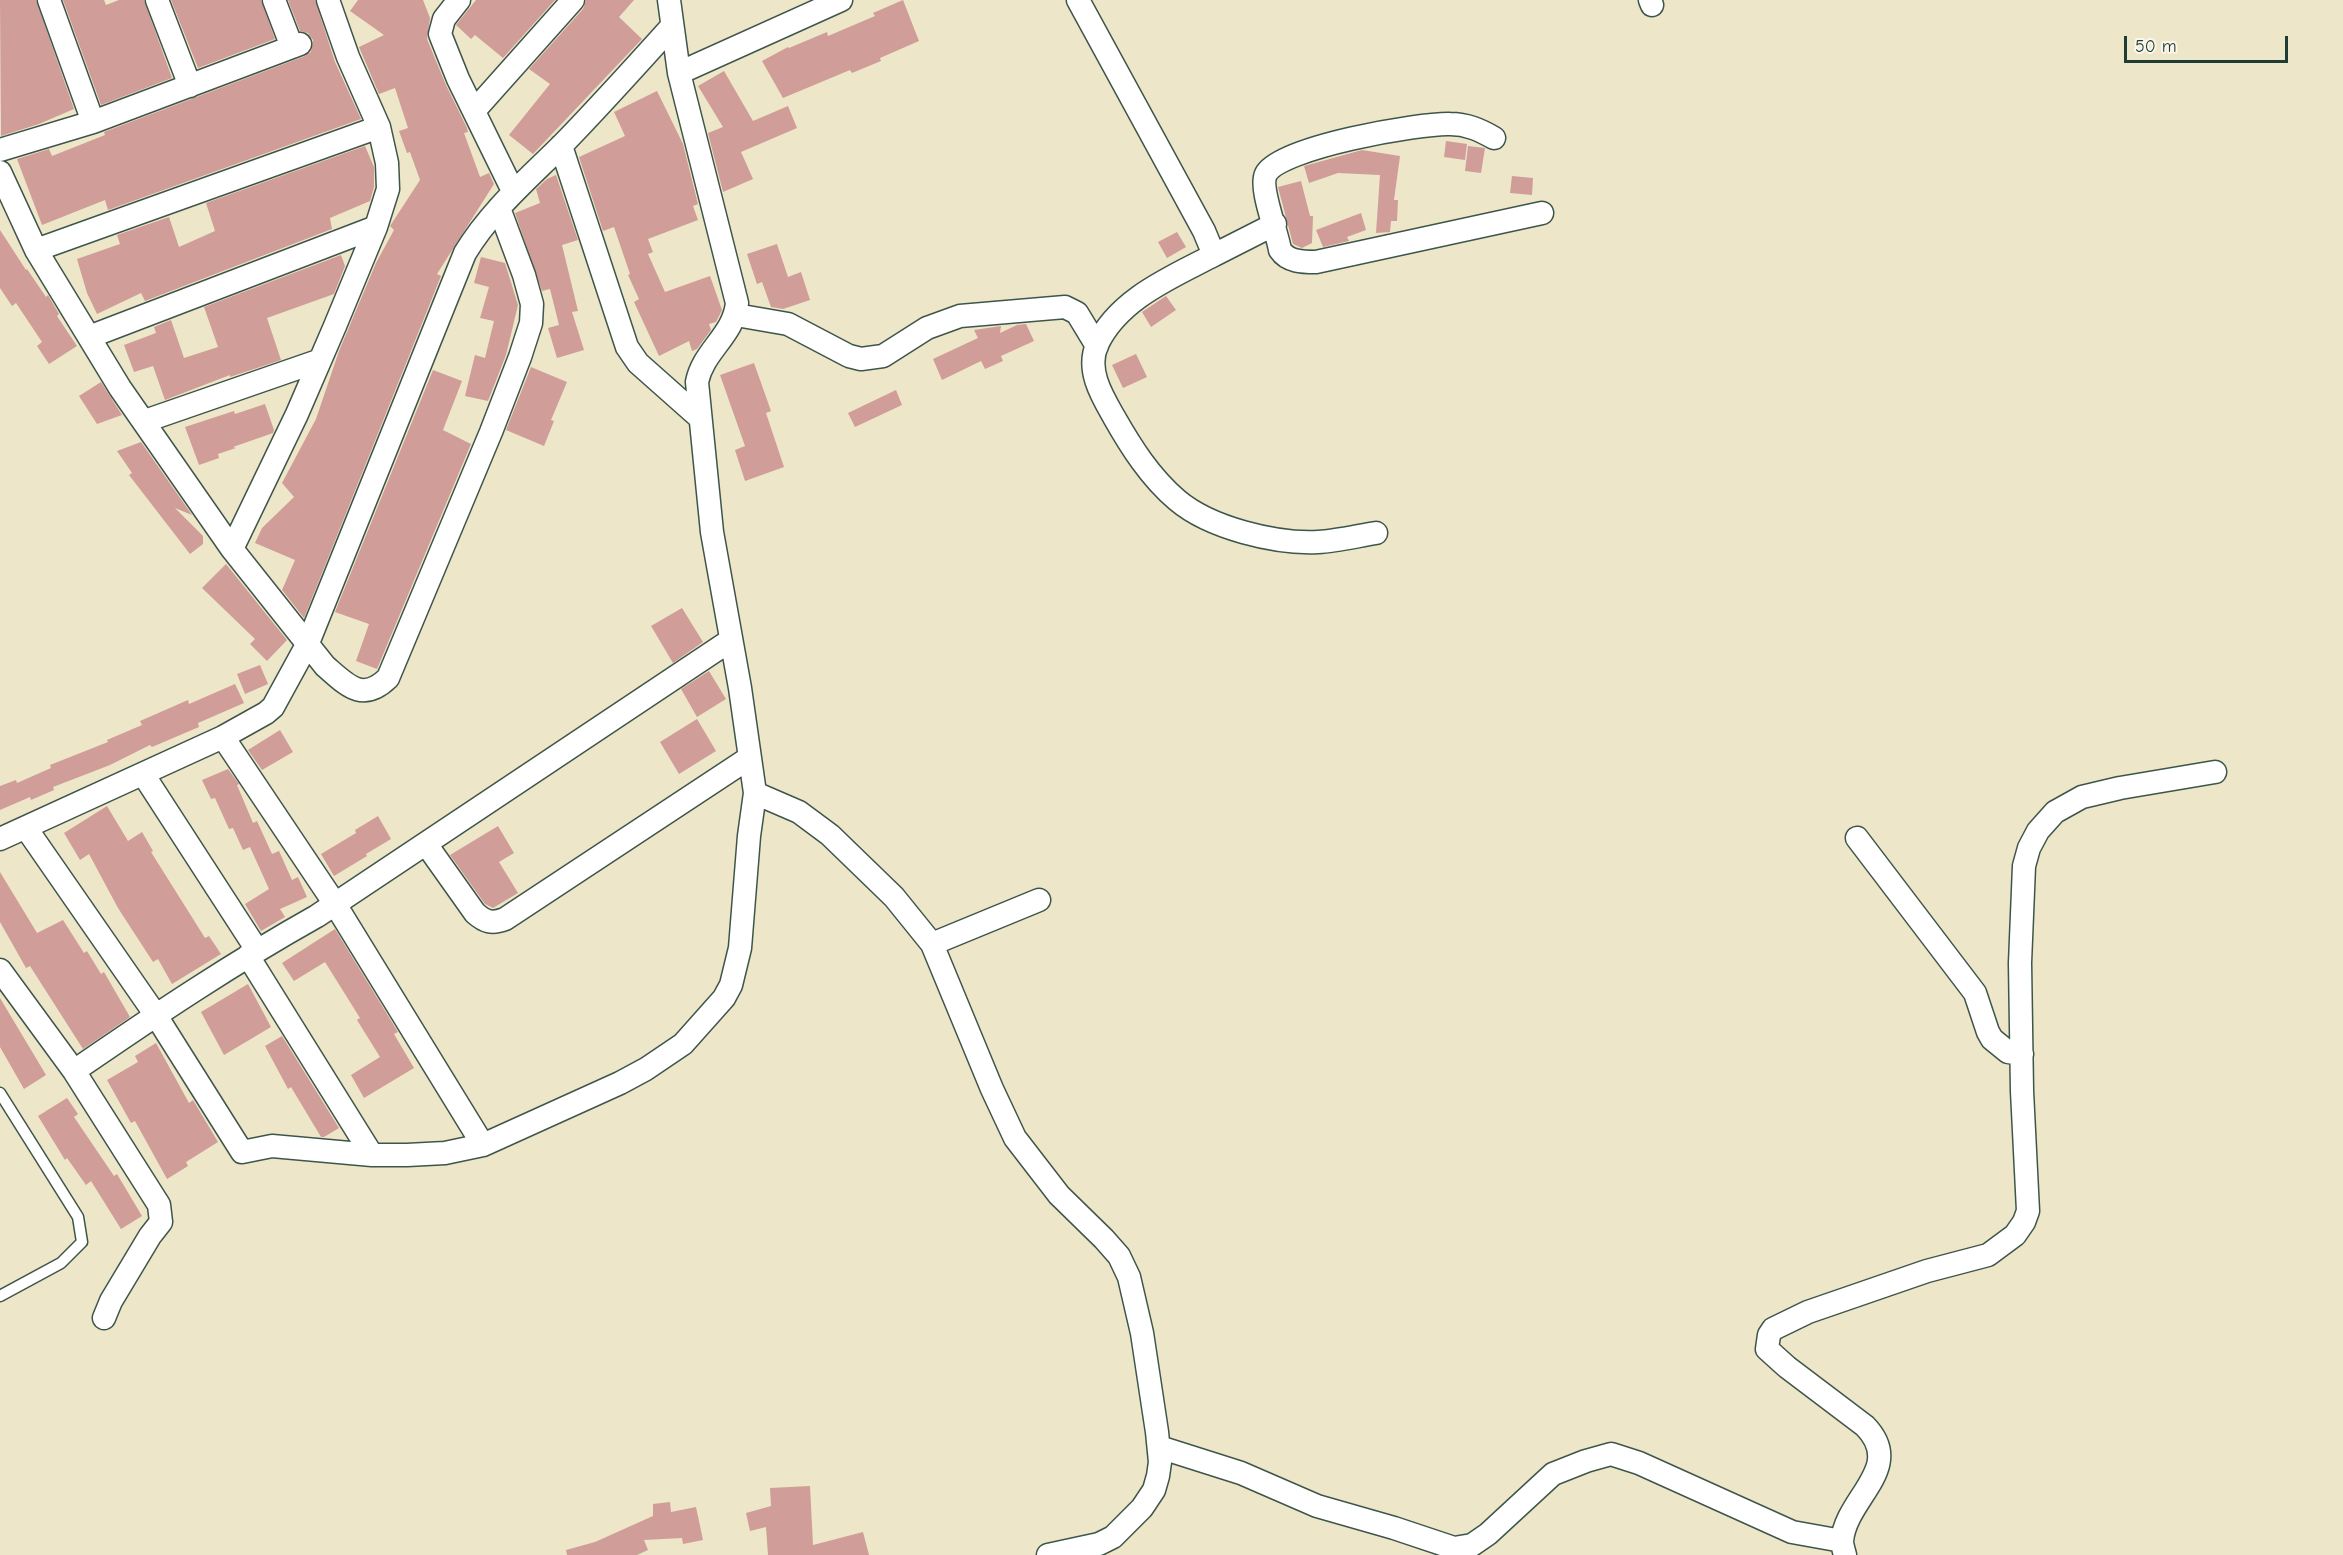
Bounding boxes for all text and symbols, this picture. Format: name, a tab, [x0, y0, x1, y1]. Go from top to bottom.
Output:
scale bar	[2127, 24, 2290, 62]
text: 50 m	[2135, 36, 2177, 57]

